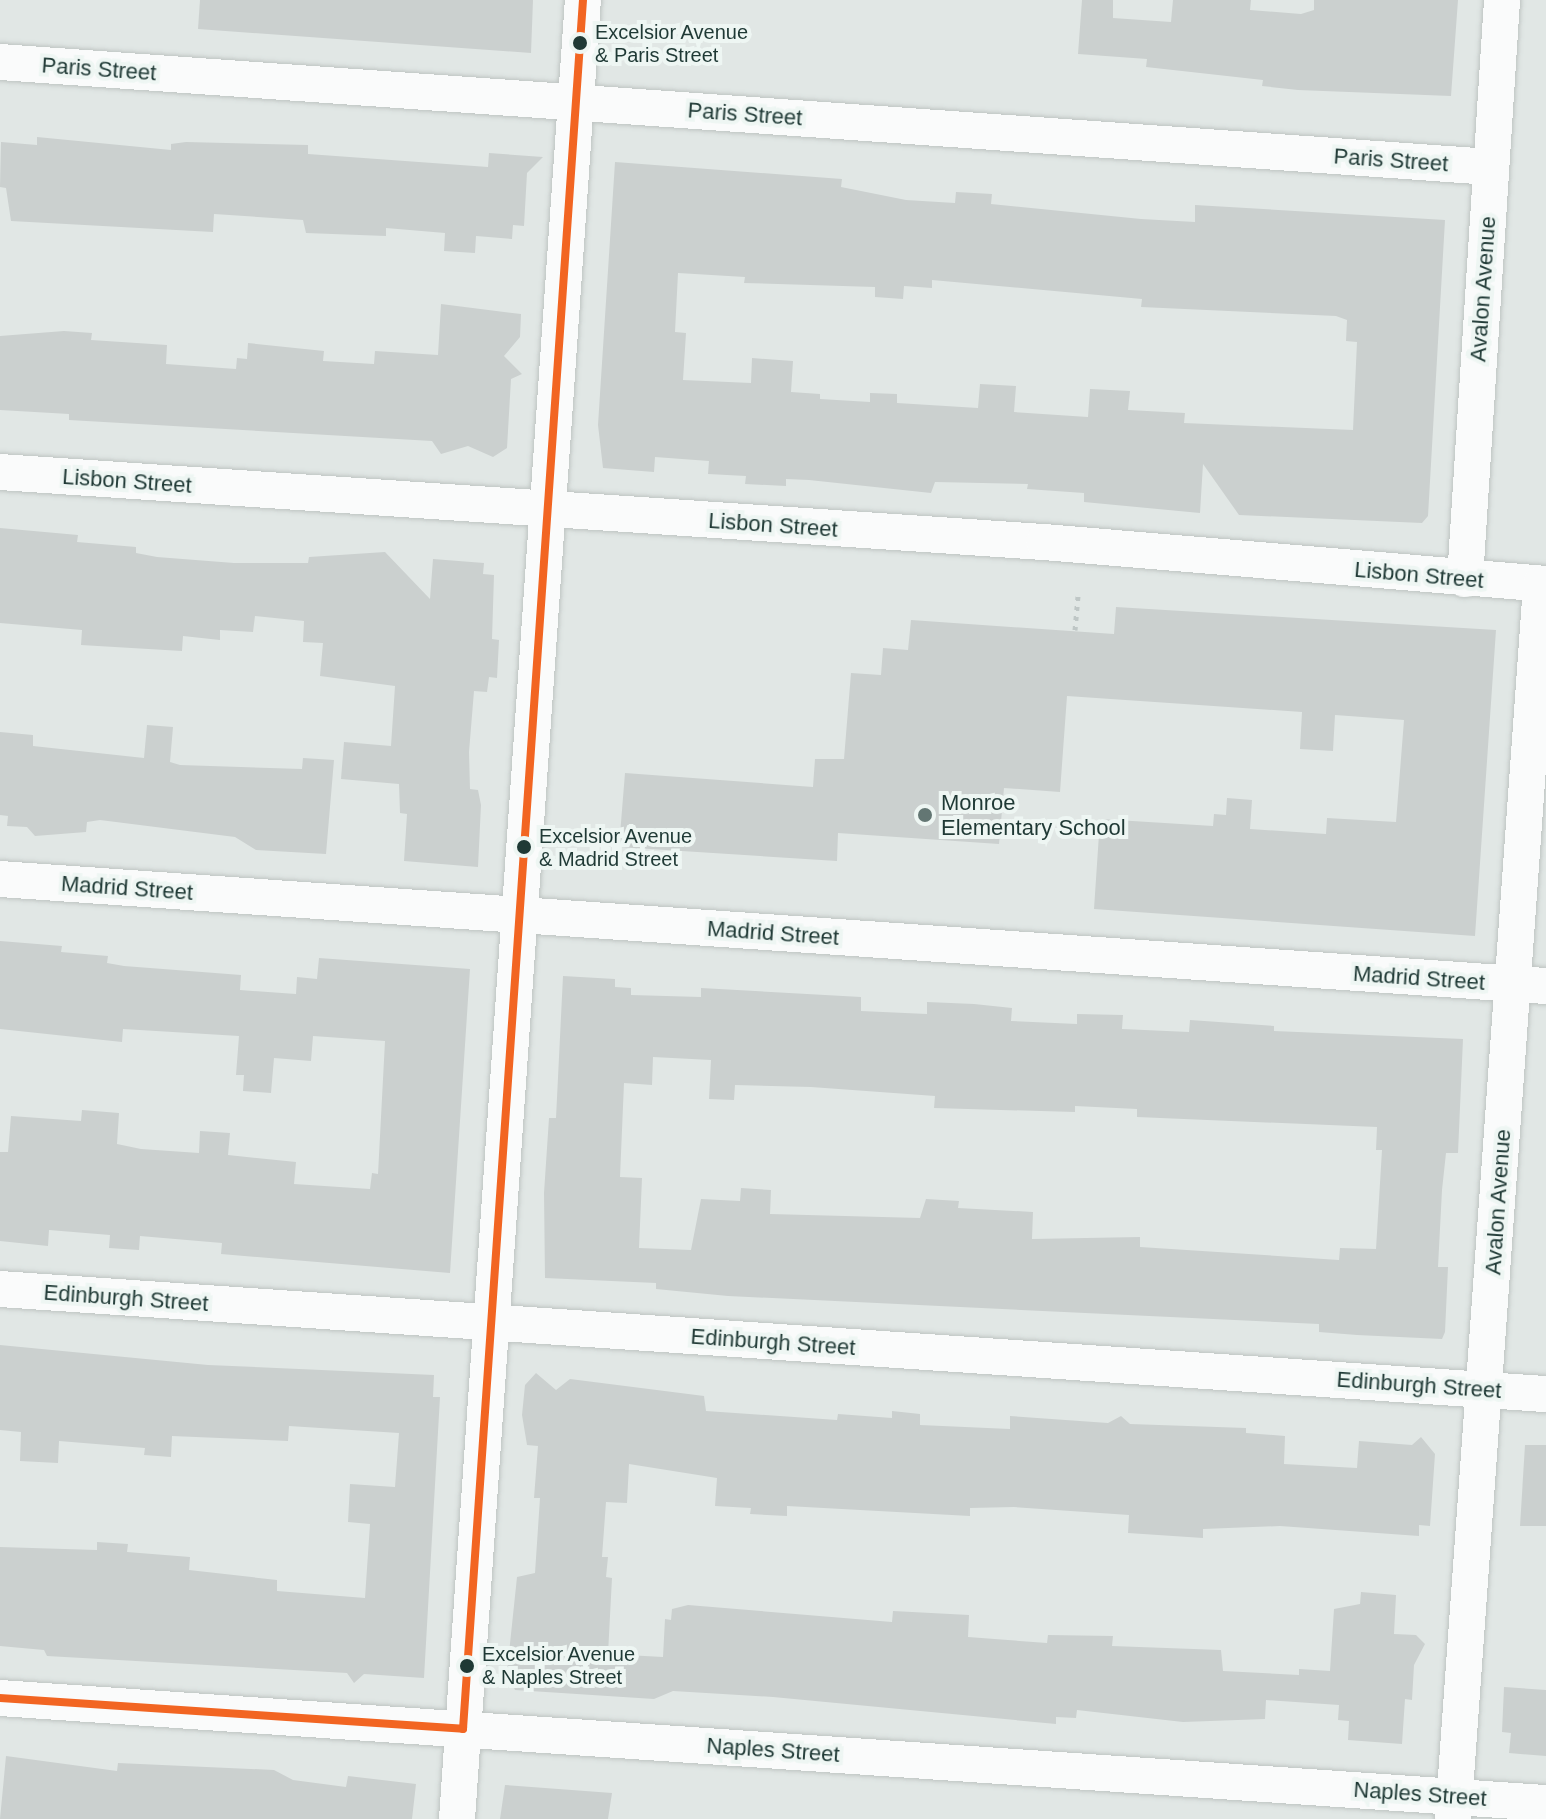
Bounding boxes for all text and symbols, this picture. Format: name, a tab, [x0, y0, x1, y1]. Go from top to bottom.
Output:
place label: Excelsior Avenue & Paris Street	[595, 20, 749, 67]
marker: Excelsior Avenue & Paris Street	[572, 35, 588, 51]
street label: Paris Street	[41, 52, 157, 86]
street label: Paris Street	[687, 97, 803, 131]
street label: Paris Street	[1333, 143, 1449, 177]
street label: Avalon Avenue	[1465, 215, 1501, 363]
street label: Lisbon Street	[61, 463, 193, 499]
street label: Lisbon Street	[707, 507, 839, 543]
street label: Lisbon Street	[1353, 556, 1485, 594]
place label: Monroe Elementary School	[941, 789, 1126, 840]
marker: Monroe Elementary School	[916, 806, 934, 824]
place label: Excelsior Avenue & Madrid Street	[539, 824, 693, 871]
marker: Excelsior Avenue & Madrid Street	[516, 839, 532, 855]
street label: Madrid Street	[60, 870, 194, 906]
street label: Madrid Street	[706, 915, 840, 951]
street label: Madrid Street	[1352, 960, 1486, 996]
street label: Avalon Avenue	[1480, 1128, 1516, 1276]
street label: Edinburgh Street	[43, 1279, 209, 1317]
street label: Edinburgh Street	[690, 1323, 856, 1361]
street label: Edinburgh Street	[1336, 1366, 1502, 1404]
place label: Excelsior Avenue & Naples Street	[482, 1642, 636, 1689]
marker: Excelsior Avenue & Naples Street	[459, 1658, 475, 1674]
street label: Naples Street	[706, 1732, 840, 1768]
street label: Naples Street	[1353, 1776, 1487, 1812]

